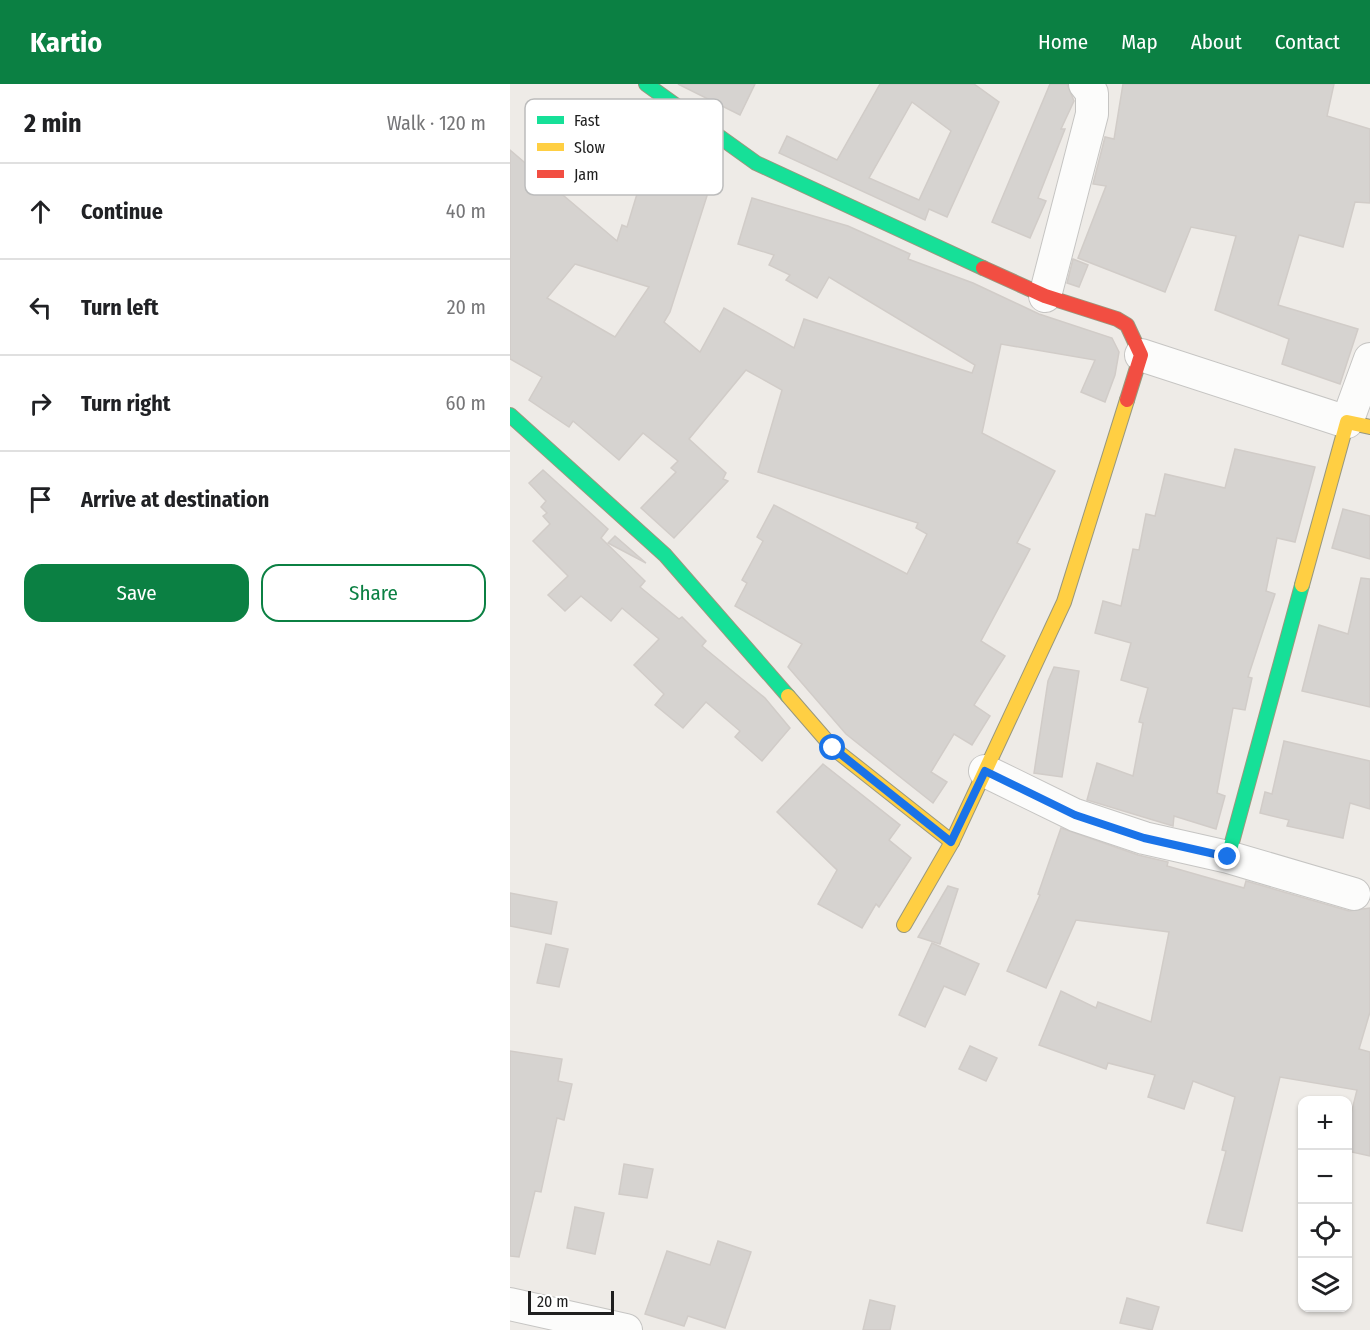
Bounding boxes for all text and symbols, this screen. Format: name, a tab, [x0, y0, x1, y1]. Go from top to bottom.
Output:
text: Kartio	[30, 26, 102, 59]
text: Home	[1038, 29, 1088, 55]
text: Map	[1121, 29, 1158, 55]
text: About	[1191, 29, 1242, 55]
text: Contact	[1275, 29, 1340, 55]
legend	[525, 99, 723, 195]
text: 2 min	[24, 108, 82, 139]
text: Walk · 120 m	[387, 111, 486, 135]
text: Fast	[574, 111, 601, 130]
text: Slow	[574, 138, 605, 157]
text: Jam	[574, 165, 599, 184]
icon: ahead	[24, 195, 57, 228]
text: Continue	[81, 198, 163, 225]
text: 40 m	[446, 199, 486, 223]
icon: left	[24, 291, 57, 324]
text: Turn left	[81, 294, 159, 321]
text: 20 m	[447, 295, 486, 319]
icon: right	[24, 387, 57, 420]
text: Turn right	[81, 390, 170, 417]
text: 60 m	[446, 391, 486, 415]
icon: arrive	[24, 483, 57, 516]
text: Arrive at destination	[81, 486, 269, 513]
button: Save	[24, 564, 249, 622]
button: Share	[261, 564, 486, 622]
route start	[819, 734, 845, 760]
route end	[1214, 843, 1240, 869]
map controls	[1298, 1096, 1352, 1312]
button: +	[1298, 1096, 1352, 1150]
button: −	[1298, 1150, 1352, 1204]
button: locate	[1298, 1204, 1352, 1258]
button: layers	[1298, 1258, 1352, 1312]
scale bar	[528, 1288, 614, 1316]
text: 20 m	[537, 1292, 568, 1311]

